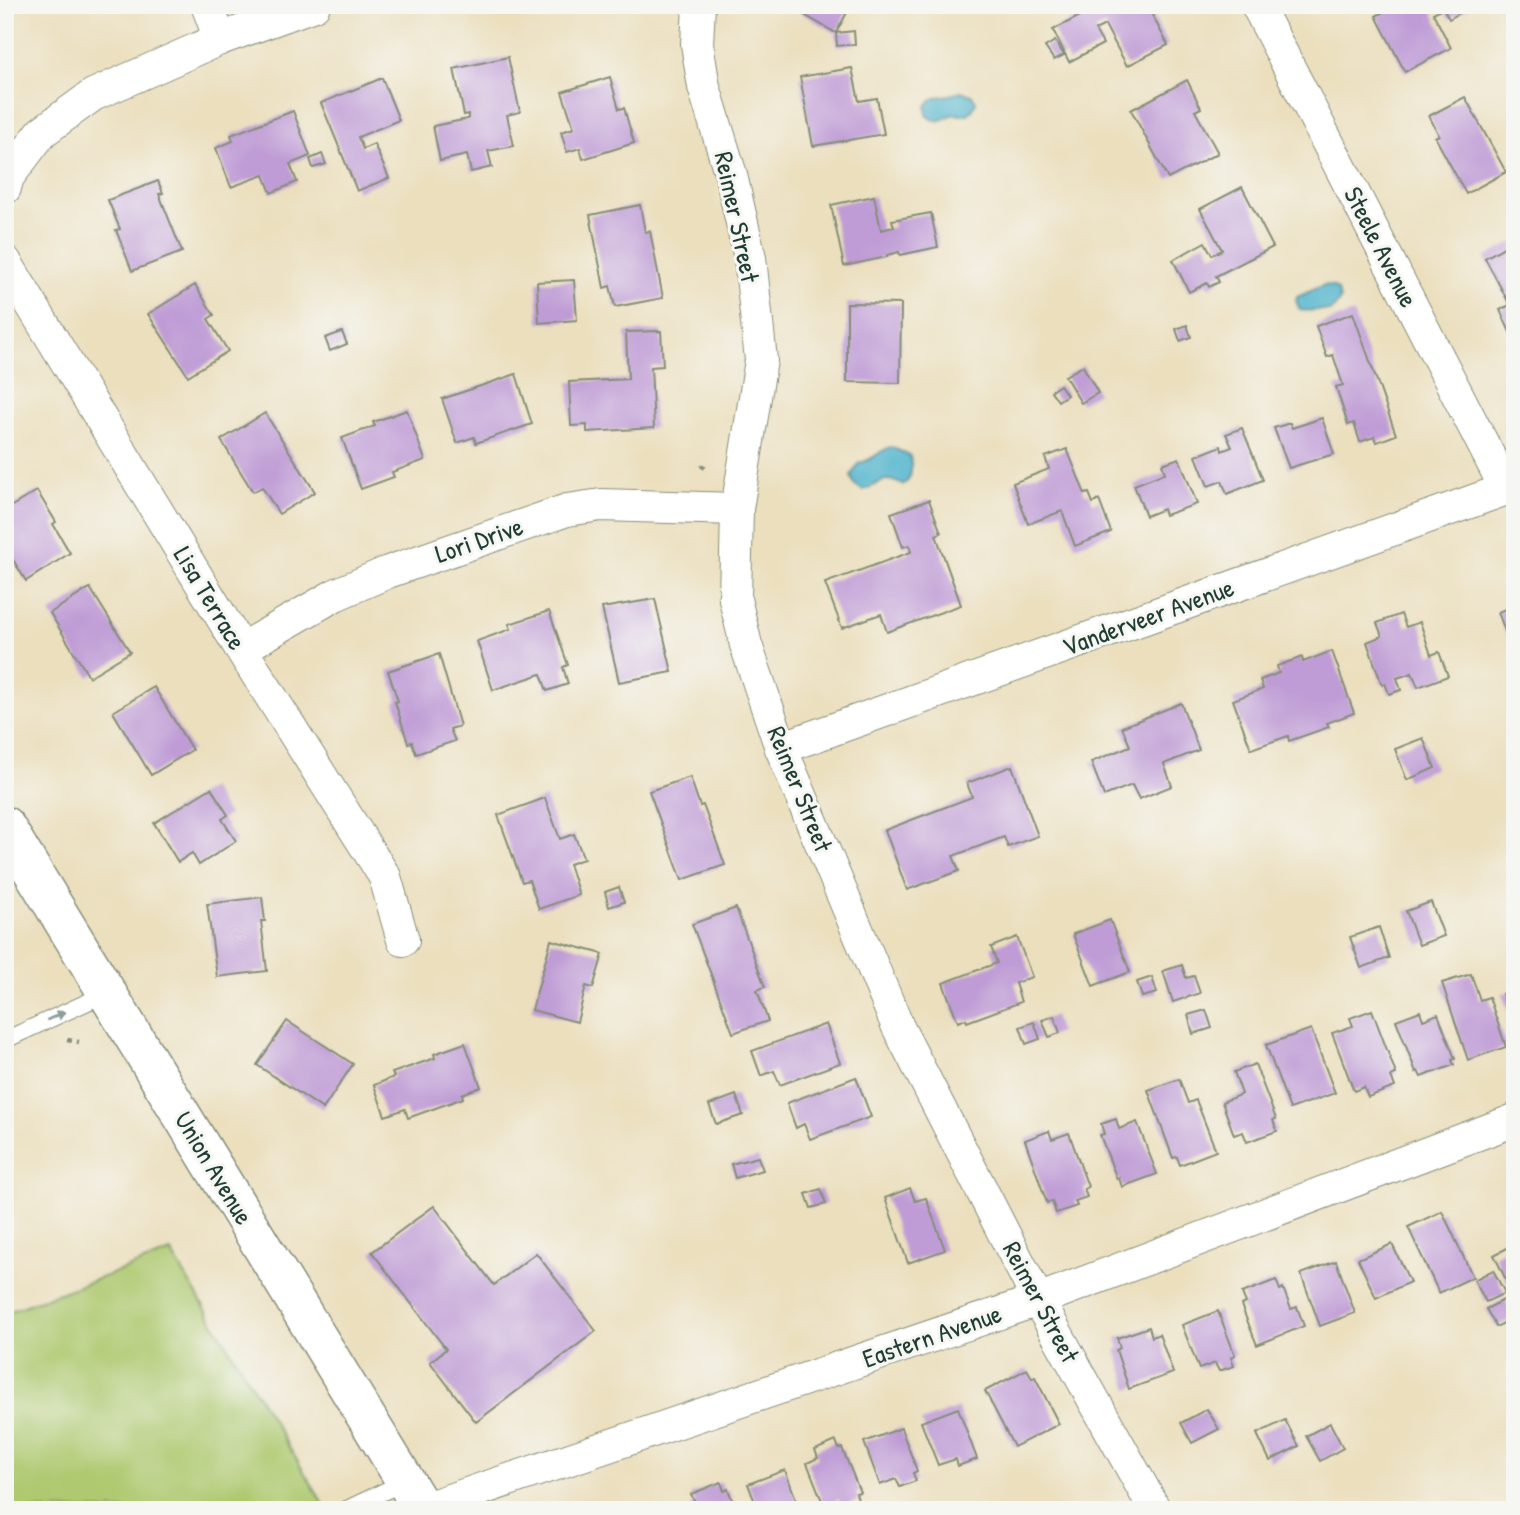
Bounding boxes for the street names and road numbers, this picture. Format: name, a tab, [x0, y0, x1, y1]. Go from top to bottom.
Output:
street label: Reimer Street	[707, 148, 769, 286]
street label: Steele Avenue	[1336, 181, 1427, 313]
street label: Lori Drive	[430, 508, 528, 571]
street label: Lisa Terrace	[166, 540, 255, 656]
street label: Vanderveer Avenue	[1057, 569, 1238, 664]
street label: Reimer Street	[759, 721, 842, 858]
street label: Union Avenue	[167, 1105, 262, 1231]
street label: Reimer Street	[995, 1235, 1088, 1369]
street label: Eastern Avenue	[858, 1295, 1006, 1376]

